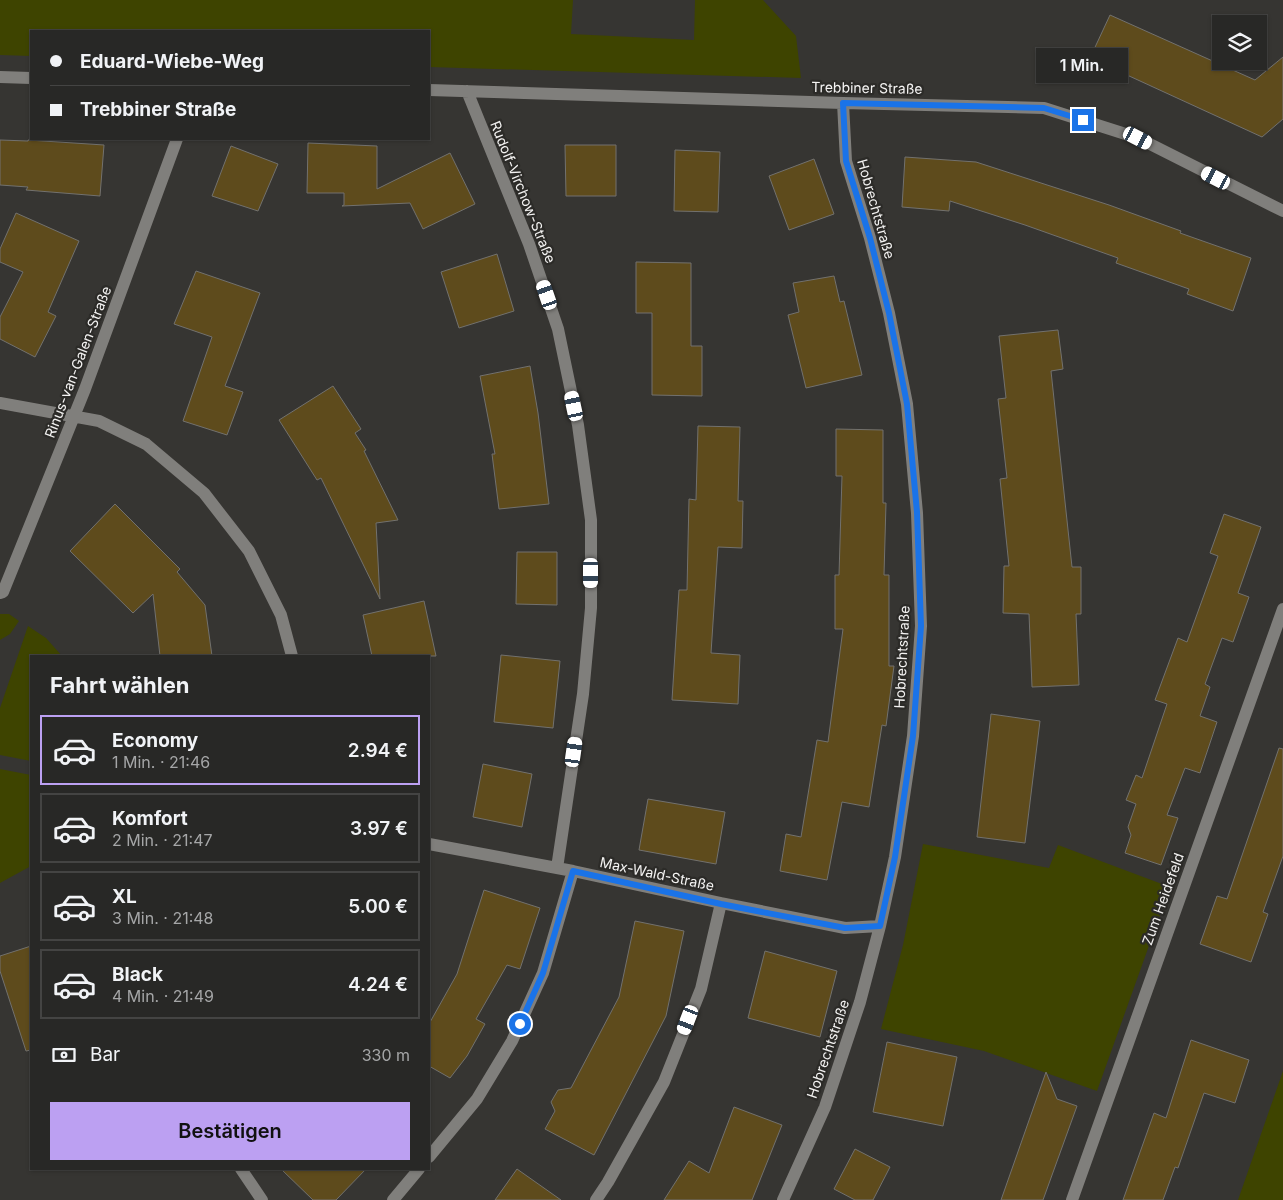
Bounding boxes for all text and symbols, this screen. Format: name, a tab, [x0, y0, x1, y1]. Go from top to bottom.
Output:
map controls	[1212, 15, 1267, 70]
button: layers	[1212, 15, 1267, 70]
callout: 1 Min.	[1037, 48, 1129, 82]
text: Eduard-Wiebe-Weg	[80, 50, 264, 73]
text: 1 Min.	[1060, 55, 1104, 75]
street label: Trebbiner Straße	[811, 78, 923, 97]
text: Trebbiner Straße	[80, 98, 236, 121]
route end	[1072, 109, 1094, 131]
street label: Rudolf-Virchow-Straße	[487, 118, 560, 265]
car	[1121, 125, 1154, 151]
street label: Hobrechtstraße	[854, 157, 899, 261]
car	[1199, 165, 1232, 191]
car	[535, 278, 558, 312]
street label: Rinus-van-Galen-Straße	[41, 284, 114, 440]
car	[563, 390, 584, 422]
car	[583, 558, 598, 588]
street label: Hobrechtstraße	[890, 605, 913, 709]
text: Fahrt wählen	[50, 672, 190, 698]
icon: car	[52, 728, 97, 773]
text: Economy	[112, 729, 198, 752]
car	[564, 736, 583, 768]
text: 2.94 €	[348, 739, 408, 762]
text: 1 Min. · 21:46	[112, 752, 210, 772]
icon: car	[52, 806, 97, 851]
text: Komfort	[112, 807, 188, 830]
text: 3.97 €	[350, 817, 408, 840]
text: 2 Min. · 21:47	[112, 830, 213, 850]
street label: Zum Heidefeld	[1138, 850, 1187, 947]
street label: Max-Wald-Straße	[598, 853, 716, 894]
icon: car	[52, 884, 97, 929]
text: XL	[112, 885, 137, 908]
text: 5.00 €	[348, 895, 408, 918]
text: 3 Min. · 21:48	[112, 908, 214, 928]
icon: car	[52, 962, 97, 1007]
text: Black	[112, 963, 163, 986]
text: 4.24 €	[348, 973, 408, 996]
text: 4 Min. · 21:49	[112, 986, 214, 1006]
street label: Hobrechtstraße	[803, 997, 852, 1100]
car	[675, 1003, 700, 1037]
route start	[509, 1013, 531, 1035]
icon: cash	[50, 1041, 78, 1069]
text: Bar	[90, 1043, 120, 1066]
text: 330 m	[362, 1045, 410, 1065]
button: Bestätigen	[50, 1102, 410, 1160]

